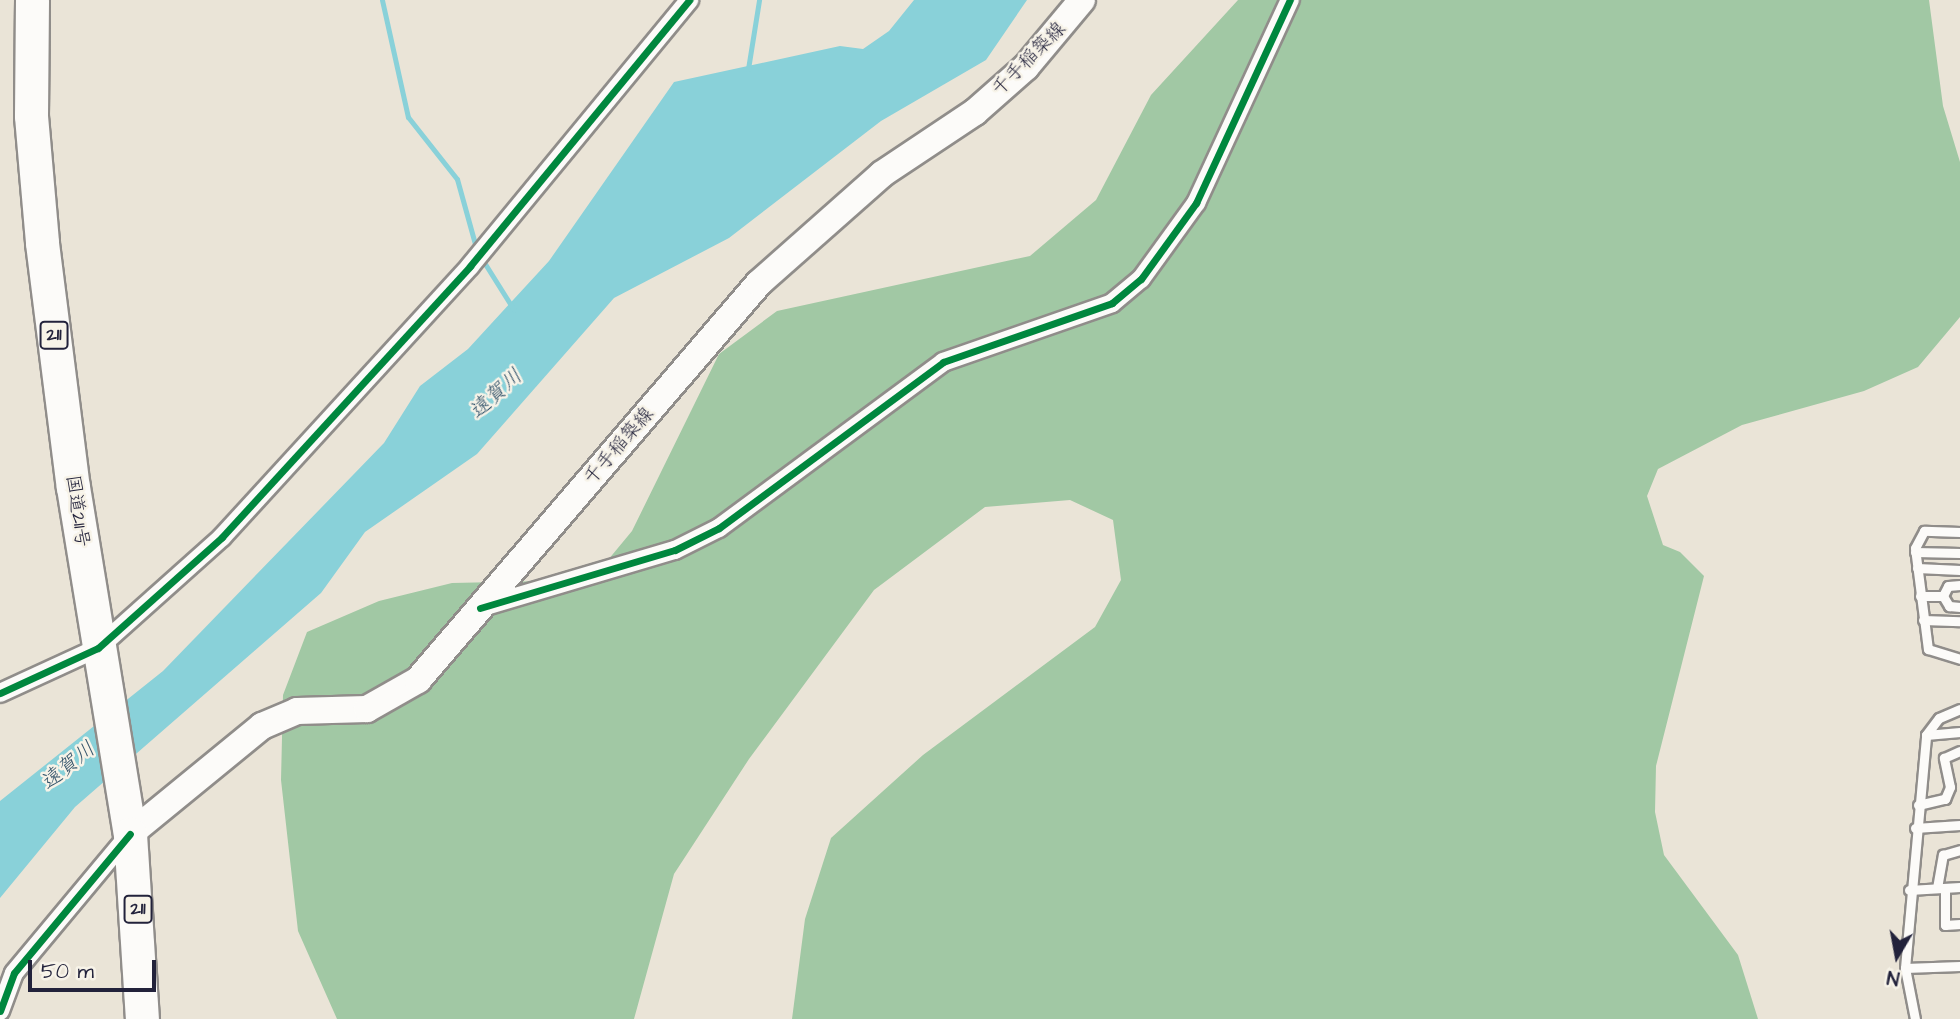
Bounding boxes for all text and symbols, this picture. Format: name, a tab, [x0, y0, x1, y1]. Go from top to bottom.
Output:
street label: 千手稲築線	[987, 17, 1071, 101]
road number: 211	[38, 320, 70, 349]
water label: 遠賀川	[464, 364, 528, 424]
street label: 千手稲築線	[579, 403, 659, 489]
street label: 国道211号	[61, 473, 93, 549]
water label: 遠賀川	[36, 736, 100, 796]
road number: 211	[122, 894, 154, 924]
north arrow	[1862, 921, 1932, 991]
scale bar	[32, 946, 159, 990]
text: 50 m	[41, 957, 94, 986]
text: N	[1885, 963, 1901, 992]

